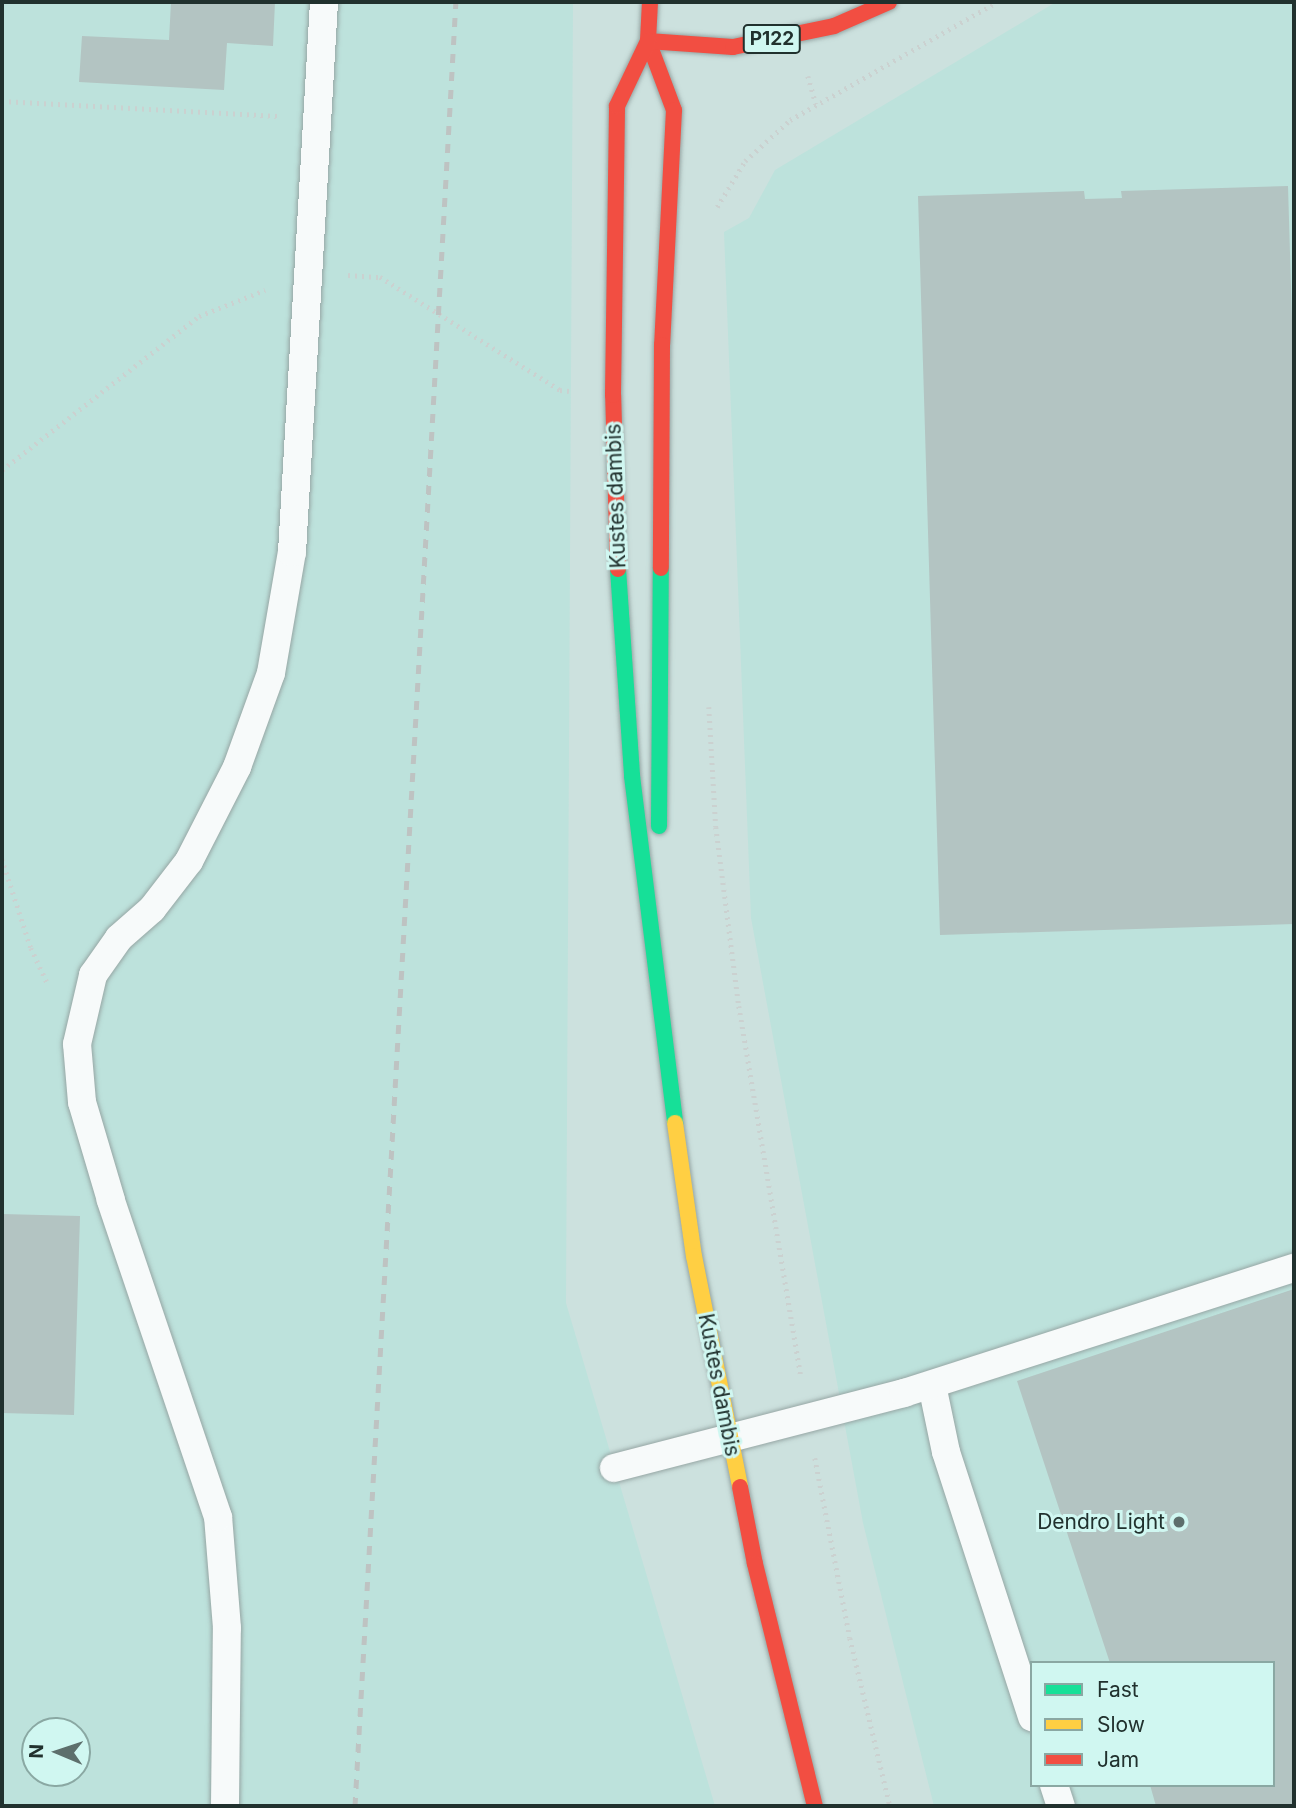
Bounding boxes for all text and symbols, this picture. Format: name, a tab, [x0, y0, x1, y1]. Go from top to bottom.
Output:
road number: P122	[742, 23, 802, 54]
street label: Kustes dambis	[601, 423, 631, 569]
street label: Kustes dambis	[693, 1311, 745, 1459]
place label: Dendro Light	[1037, 1509, 1165, 1535]
marker: Dendro Light	[1171, 1514, 1187, 1530]
legend	[1030, 1661, 1275, 1787]
text: Fast	[1097, 1677, 1139, 1702]
text: Slow	[1097, 1712, 1145, 1737]
north arrow	[21, 1717, 91, 1787]
text: N	[25, 1744, 48, 1759]
text: Jam	[1097, 1747, 1139, 1772]

